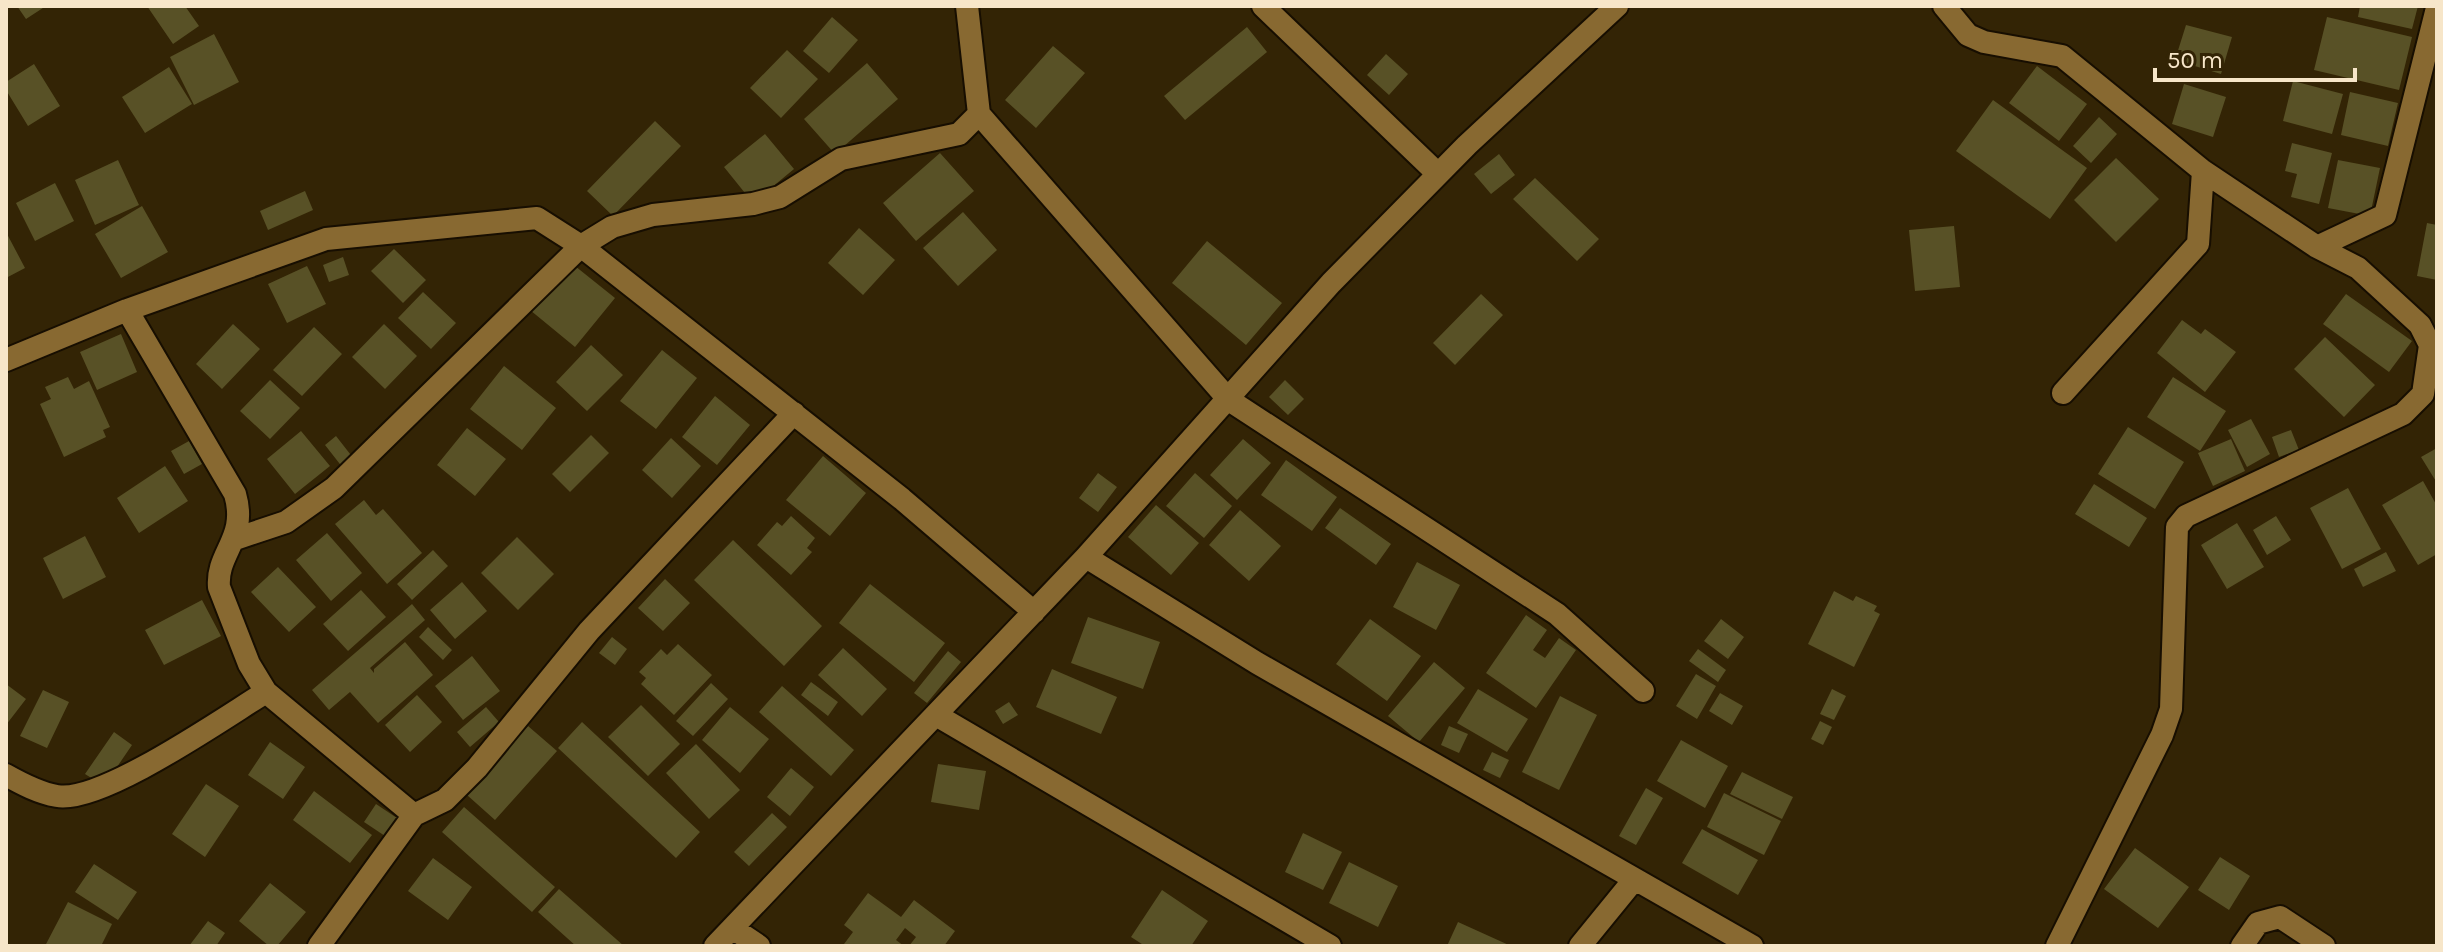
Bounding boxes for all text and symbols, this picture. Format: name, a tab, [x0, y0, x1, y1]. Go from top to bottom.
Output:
scale bar	[2155, 32, 2355, 82]
text: 50 m	[2167, 46, 2223, 74]

